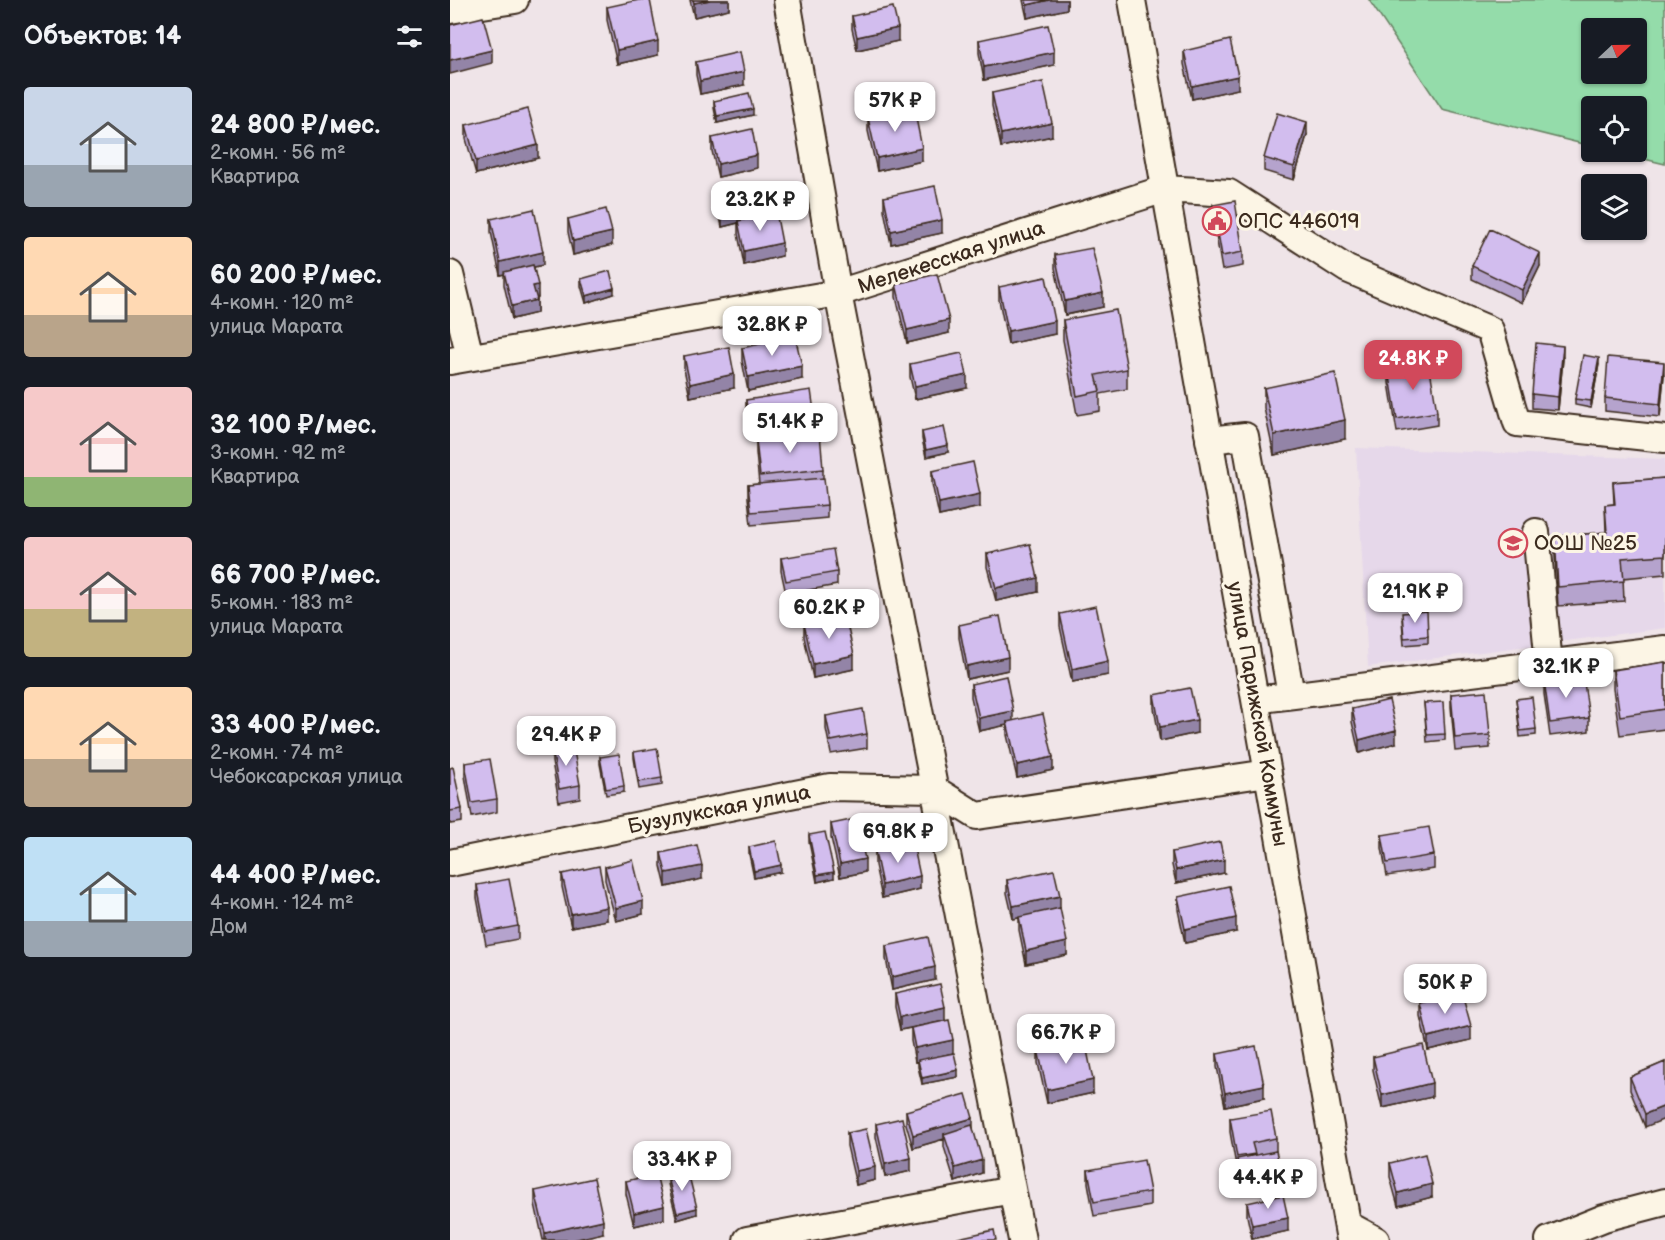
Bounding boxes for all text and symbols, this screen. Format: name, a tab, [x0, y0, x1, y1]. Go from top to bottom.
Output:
north arrow	[1581, 18, 1647, 84]
map controls	[1581, 18, 1647, 240]
icon: filters	[393, 20, 426, 53]
text: Объектов: 14	[24, 21, 181, 52]
pin: 57K ₽	[853, 82, 937, 133]
text: 57K ₽	[868, 89, 922, 113]
button: locate	[1581, 96, 1647, 162]
text: 24 800 ₽/мес.	[210, 110, 380, 141]
icon: home	[72, 111, 144, 183]
text: 2-комн. · 56 m²	[210, 141, 346, 165]
text: Квартира	[210, 165, 300, 189]
button: layers	[1581, 174, 1647, 240]
pin: 23.2K ₽	[705, 181, 815, 232]
text: 23.2K ₽	[725, 188, 795, 212]
public building icon: ОПС 446019	[1201, 205, 1233, 237]
place label: ОПС 446019	[1238, 209, 1360, 234]
street label: Мелекесская улица	[855, 215, 1048, 299]
text: 60 200 ₽/мес.	[210, 260, 382, 291]
icon: home	[72, 261, 144, 333]
text: 4-комн. · 120 m²	[210, 291, 354, 315]
pin: 32.8K ₽	[717, 306, 827, 357]
text: 32.8K ₽	[737, 313, 807, 337]
text: улица Марата	[210, 315, 343, 339]
pin: 24.8K ₽	[1358, 340, 1468, 391]
text: 24.8K ₽	[1378, 347, 1448, 371]
pin: 51.4K ₽	[735, 403, 845, 454]
text: 32 100 ₽/мес.	[210, 410, 376, 441]
text: 51.4K ₽	[757, 410, 823, 434]
icon: home	[72, 411, 144, 483]
text: 3-комн. · 92 m²	[210, 441, 346, 465]
text: Квартира	[210, 465, 300, 489]
school or university icon: ООШ №25	[1497, 527, 1529, 559]
place label: ООШ №25	[1534, 531, 1637, 556]
text: 66 700 ₽/мес.	[210, 560, 381, 591]
icon: home	[72, 561, 144, 633]
pin: 21.9K ₽	[1360, 573, 1470, 624]
street label: улица Парижской Коммуны	[1222, 580, 1293, 848]
text: 21.9K ₽	[1382, 580, 1448, 604]
pin: 60.2K ₽	[774, 589, 884, 640]
text: 5-комн. · 183 m²	[210, 591, 353, 615]
text: 60.2K ₽	[793, 596, 865, 620]
text: улица Марата	[210, 615, 343, 639]
pin: 32.1K ₽	[1511, 648, 1621, 699]
text: 32.1K ₽	[1532, 655, 1600, 679]
text: 33 400 ₽/мес.	[210, 710, 380, 741]
icon: home	[72, 711, 144, 783]
pin: 29.4K ₽	[511, 716, 621, 767]
text: 29.4K ₽	[531, 723, 601, 747]
text: 2-комн. · 74 m²	[210, 741, 343, 765]
text: Чебоксарская улица	[210, 765, 403, 789]
street label: Бузулукская улица	[626, 779, 813, 839]
pin: 69.8K ₽	[843, 813, 953, 864]
text: 69.8K ₽	[863, 820, 933, 844]
text: 44 400 ₽/мес.	[210, 860, 381, 891]
icon: home	[72, 861, 144, 933]
text: 4-комн. · 124 m²	[210, 891, 354, 915]
text: Дом	[210, 915, 248, 939]
pin: 50K ₽	[1403, 964, 1487, 1015]
text: 50K ₽	[1418, 971, 1472, 995]
pin: 66.7K ₽	[1011, 1014, 1121, 1065]
text: 66.7K ₽	[1031, 1021, 1101, 1045]
pin: 33.4K ₽	[627, 1141, 737, 1192]
text: 33.4K ₽	[647, 1148, 717, 1172]
pin: 44.4K ₽	[1213, 1159, 1323, 1210]
text: 44.4K ₽	[1233, 1166, 1303, 1190]

